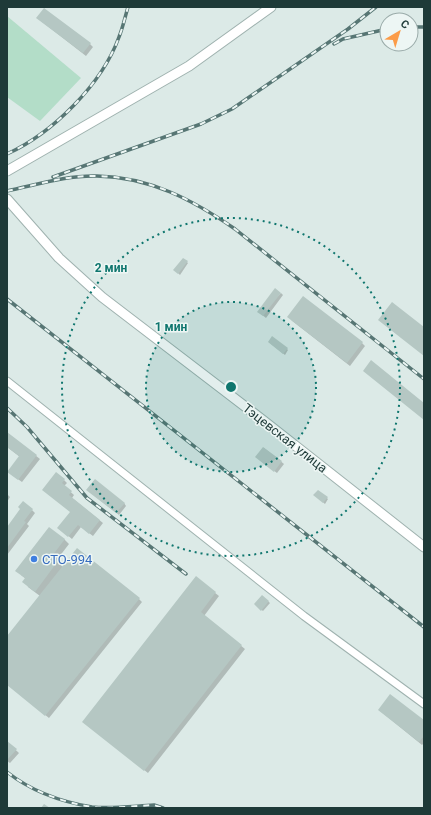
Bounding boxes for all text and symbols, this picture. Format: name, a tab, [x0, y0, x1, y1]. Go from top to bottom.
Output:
north arrow	[379, 12, 419, 52]
text: С	[398, 17, 412, 32]
text: 2 мин	[95, 261, 127, 275]
text: 1 мин	[155, 320, 187, 334]
centre of rings	[224, 380, 238, 394]
street label: Тэцевская улица	[240, 400, 330, 476]
place label: СТО-994	[42, 552, 93, 567]
marker: СТО-994	[29, 554, 39, 564]

